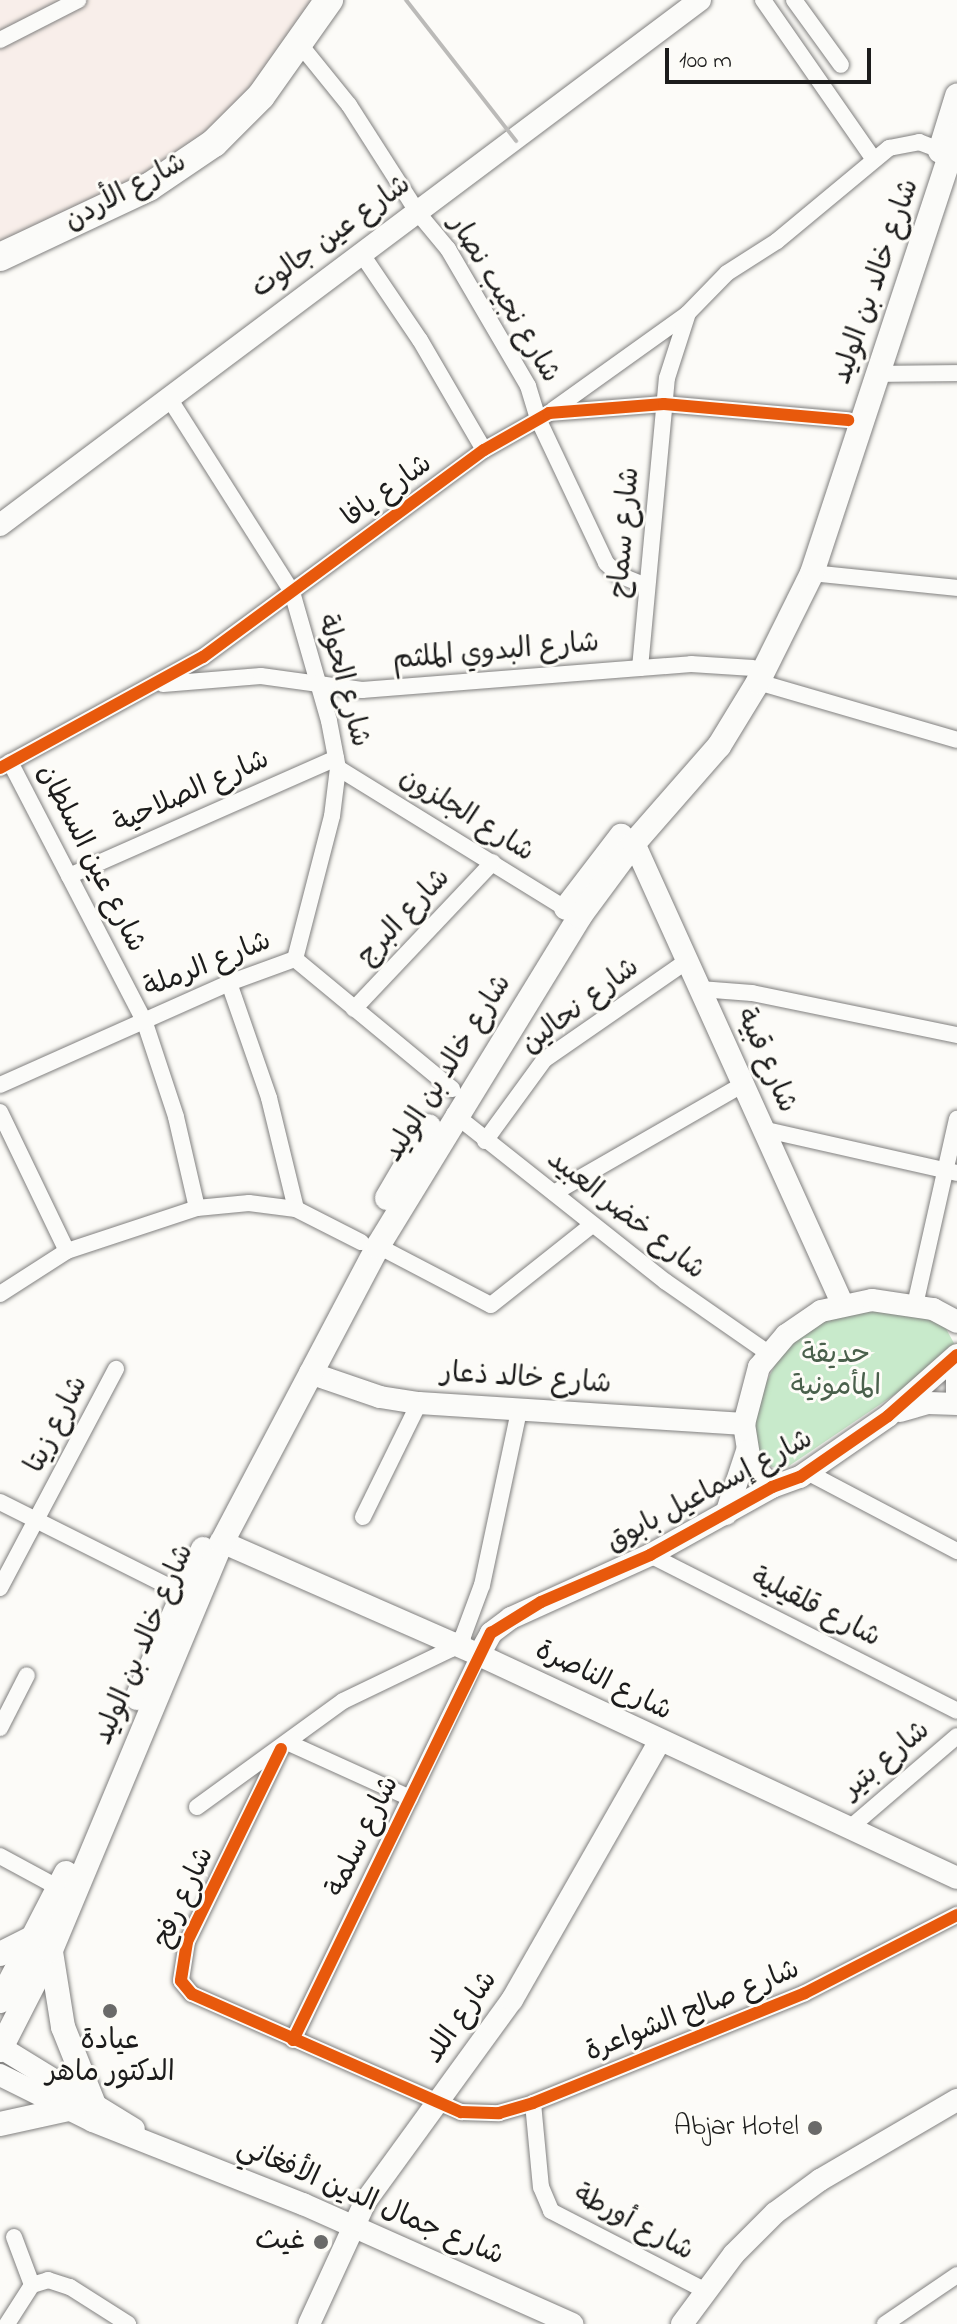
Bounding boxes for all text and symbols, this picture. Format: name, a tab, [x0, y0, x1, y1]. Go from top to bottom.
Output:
scale bar	[669, 32, 875, 82]
text: 100 m	[679, 44, 732, 79]
street label: شارع الأردن	[59, 147, 193, 239]
street label: شارع عين جالوت	[246, 169, 418, 307]
street label: شارع خالد بن الوليد	[826, 175, 928, 389]
street label: شارع نجيب نصار	[440, 210, 566, 390]
street label: شارع يافا	[337, 448, 439, 536]
street label: شارع سماح	[604, 466, 648, 600]
street label: شارع الحولة	[308, 611, 376, 751]
street label: شارع البدوي الملثم	[391, 627, 601, 679]
street label: شارع الصلاحية	[109, 744, 275, 842]
street label: شارع عين السلطان	[28, 759, 152, 959]
street label: شارع الجلزون	[393, 761, 539, 871]
street label: شارع البرج	[351, 862, 459, 974]
street label: شارع الرملة	[140, 925, 276, 1007]
street label: شارع نحالين	[515, 952, 647, 1062]
street label: شارع خالد بن الوليد	[378, 969, 520, 1169]
street label: شارع قبية	[727, 1003, 803, 1119]
street label: شارع خضر العبيد	[539, 1144, 711, 1288]
park label: حديقة المأمونية	[791, 1339, 881, 1405]
street label: شارع خالد ذعار	[440, 1357, 612, 1403]
street label: شارع زيتا	[19, 1371, 97, 1479]
street label: شارع إسماعيل بابوق	[601, 1423, 819, 1561]
street label: شارع خالد بن الوليد	[88, 1540, 202, 1750]
street label: شارع قلقيلية	[745, 1562, 885, 1656]
street label: شارع الناصرة	[529, 1635, 677, 1729]
street label: شارع بتير	[836, 1715, 938, 1807]
street label: شارع سلمة	[320, 1771, 408, 1903]
street label: شارع رفح	[147, 1842, 223, 1954]
street label: شارع صالح الشواعرة	[581, 1954, 805, 2070]
street label: شارع اللد	[418, 1965, 506, 2071]
marker: عيادة الدكتور ماهر	[99, 2000, 121, 2022]
place label: عيادة الدكتور ماهر	[45, 2025, 175, 2091]
place label: Abjar Hotel	[674, 2111, 799, 2145]
marker: Abjar Hotel	[806, 2119, 824, 2137]
street label: شارع جمال الدين الأفغاني	[232, 2132, 508, 2274]
street label: شارع أورطة	[567, 2178, 699, 2270]
place label: غيث	[255, 2225, 305, 2259]
marker: غيث	[312, 2233, 330, 2251]

